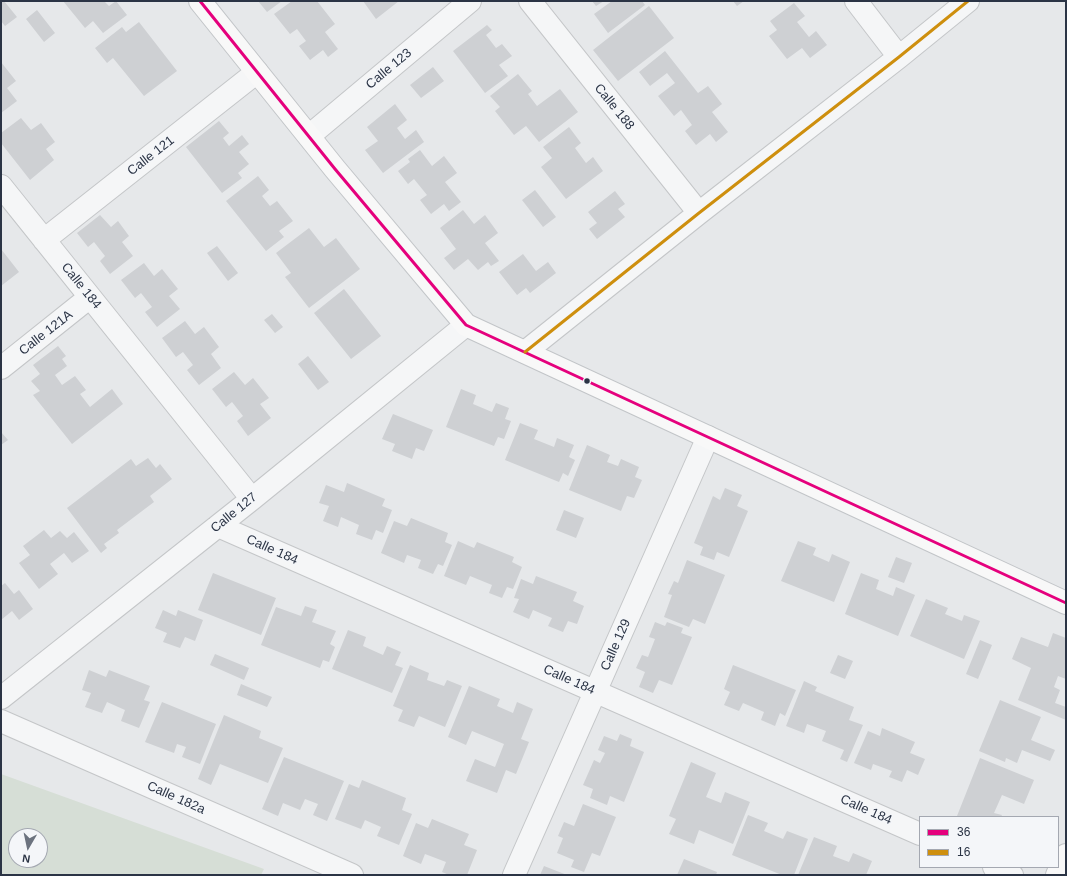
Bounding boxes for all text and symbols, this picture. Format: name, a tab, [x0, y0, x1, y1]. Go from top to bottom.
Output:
street label: Calle 123	[363, 45, 415, 93]
street label: Calle 188	[591, 81, 637, 133]
street label: Calle 121	[125, 133, 177, 179]
street label: Calle 184	[58, 260, 104, 312]
street label: Calle 121A	[16, 307, 76, 359]
unlabelled marker	[582, 376, 592, 386]
street label: Calle 127	[208, 490, 260, 536]
street label: Calle 184	[244, 532, 300, 568]
street label: Calle 129	[598, 617, 634, 673]
street label: Calle 184	[541, 662, 597, 698]
street label: Calle 182a	[144, 778, 208, 818]
street label: Calle 184	[838, 792, 894, 828]
legend	[919, 816, 1059, 868]
text: 36	[957, 825, 970, 839]
north arrow	[8, 828, 48, 868]
text: 16	[957, 845, 970, 859]
text: N	[21, 852, 31, 865]

